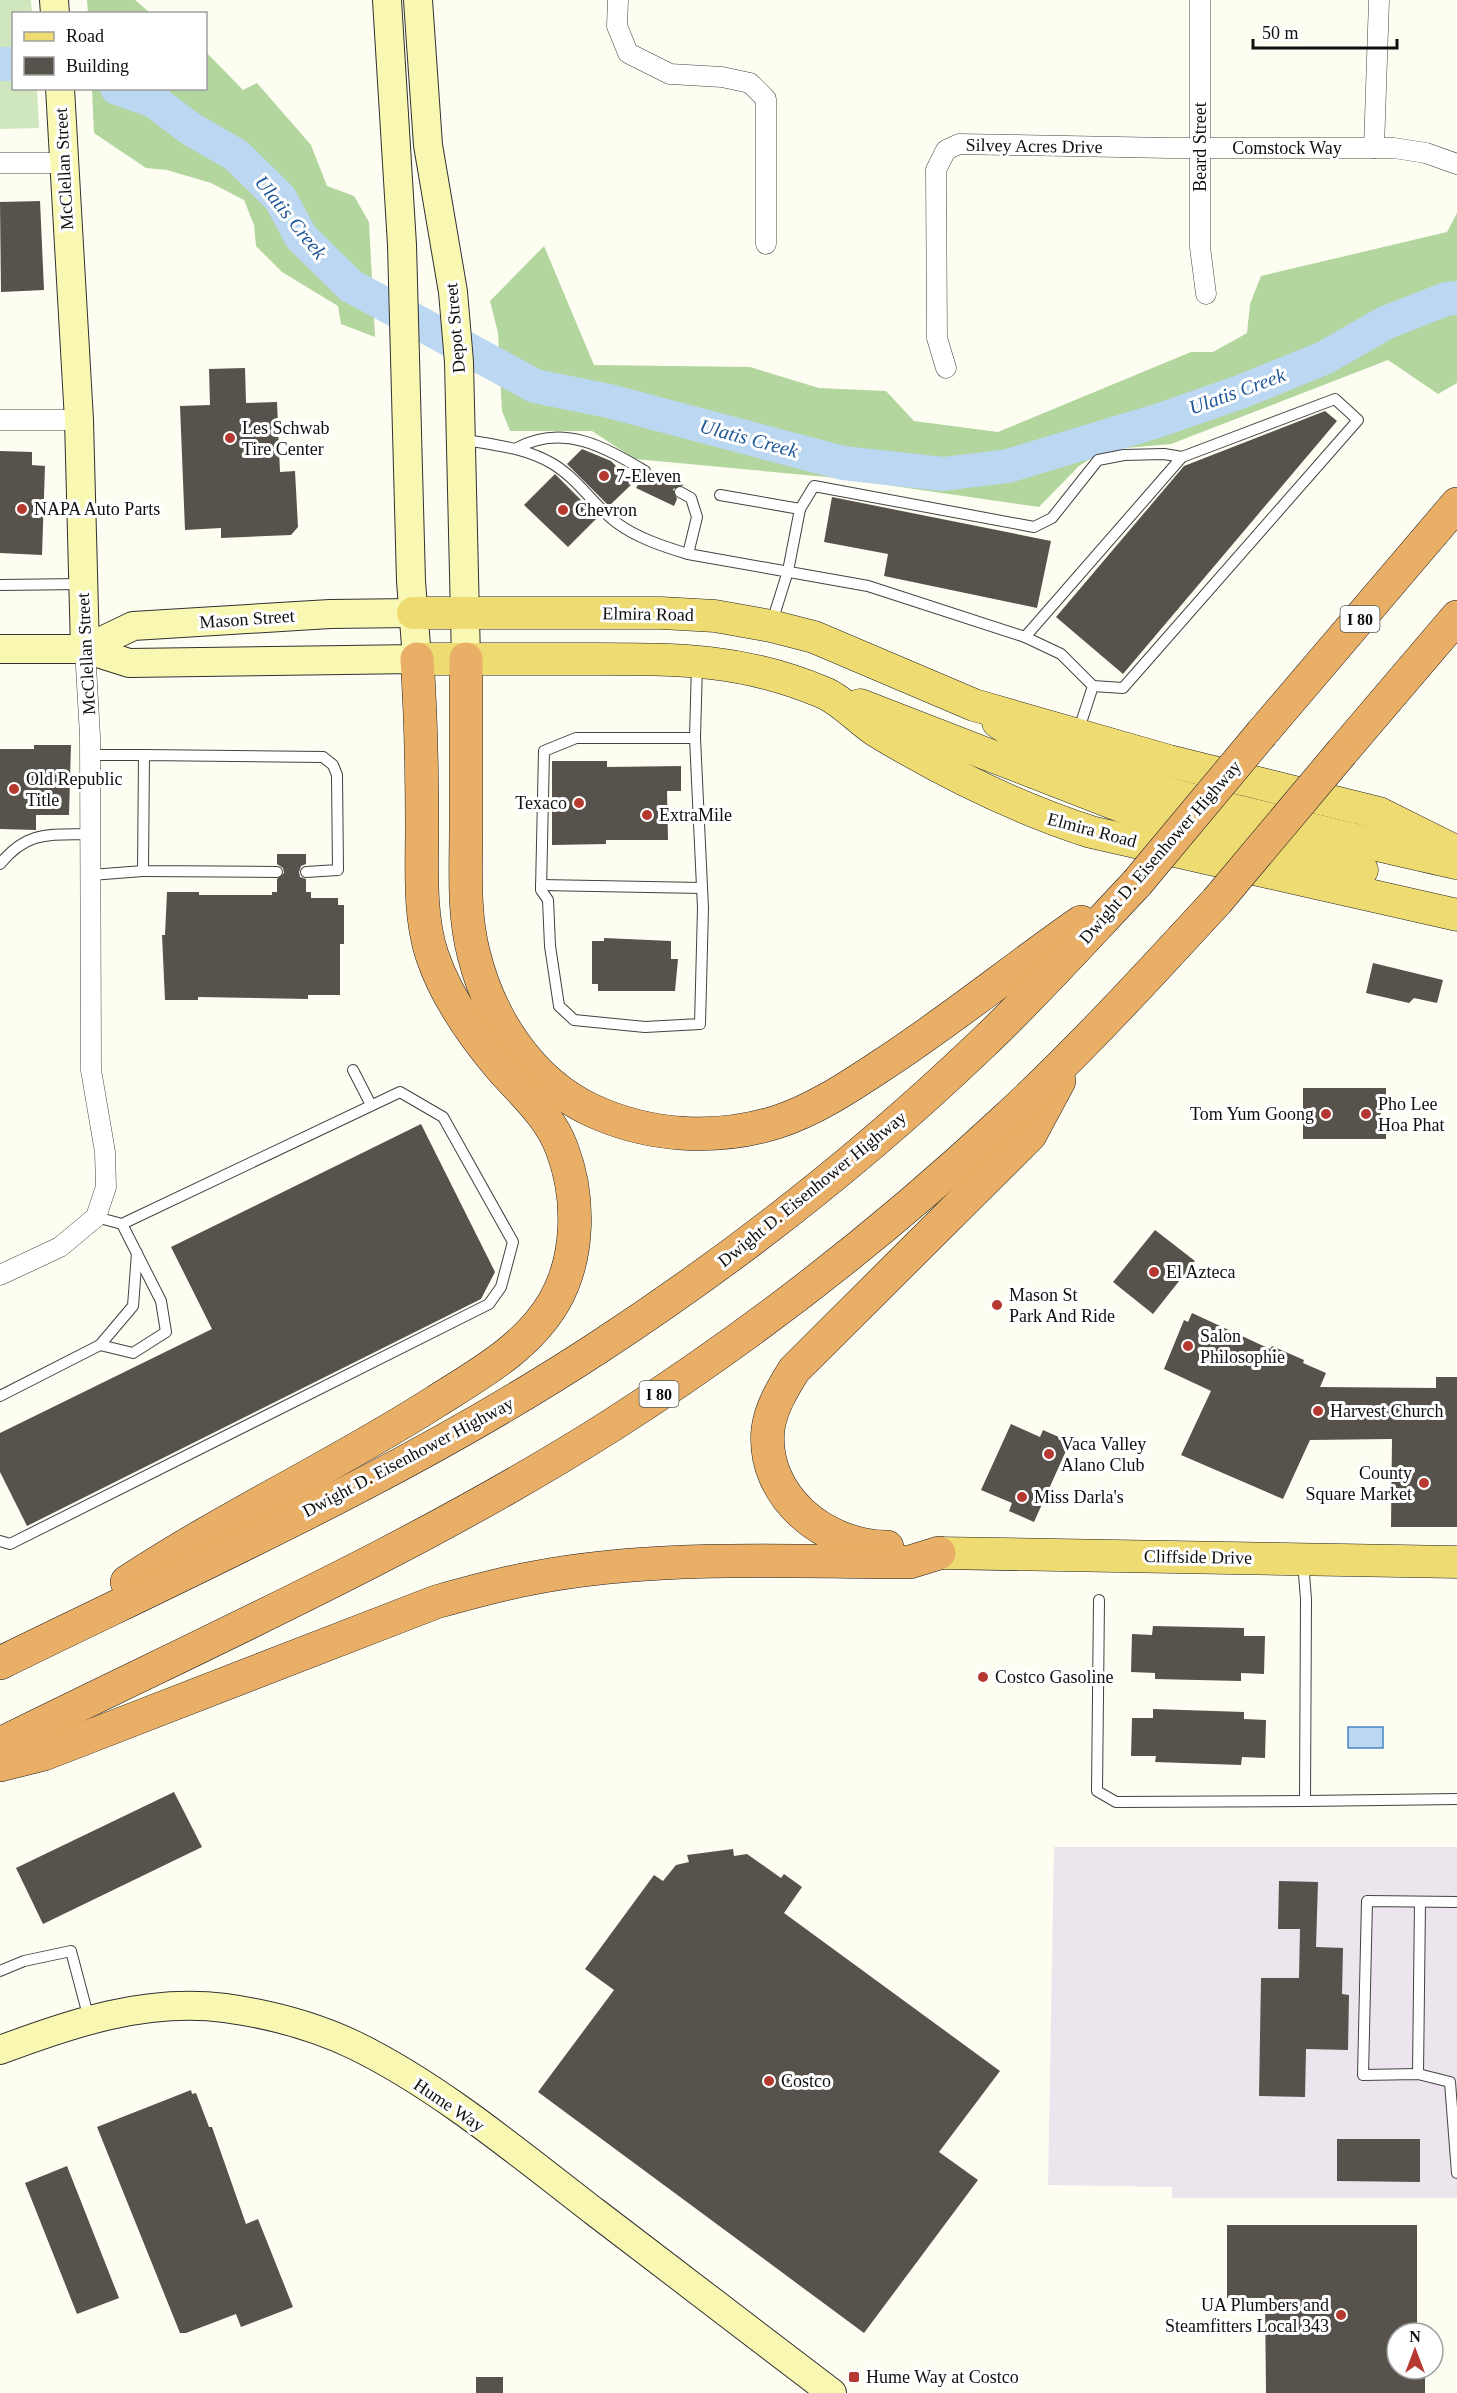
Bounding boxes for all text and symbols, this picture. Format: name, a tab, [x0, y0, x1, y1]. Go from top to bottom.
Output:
legend	[12, 12, 207, 90]
scale bar	[1253, 12, 1397, 50]
text: 50 m	[1262, 23, 1299, 43]
text: Road	[66, 26, 104, 46]
text: Building	[66, 56, 129, 76]
street label: Beard Street	[1190, 102, 1210, 192]
street label: McClellan Street	[51, 107, 77, 231]
street label: Silvey Acres Drive	[965, 135, 1103, 157]
street label: Comstock Way	[1232, 138, 1342, 158]
water label: Ulatis Creek	[251, 171, 332, 264]
street label: Depot Street	[441, 282, 469, 374]
water label: Ulatis Creek	[1186, 363, 1289, 419]
water label: Ulatis Creek	[697, 414, 802, 462]
place label: Les Schwab Tire Center	[242, 418, 329, 459]
marker: Les Schwab Tire Center	[223, 431, 237, 445]
place label: 7-Eleven	[616, 466, 681, 486]
marker: 7-Eleven	[597, 469, 611, 483]
place label: NAPA Auto Parts	[34, 499, 160, 519]
place label: Chevron	[575, 500, 637, 520]
marker: NAPA Auto Parts	[15, 502, 29, 516]
marker: Chevron	[556, 503, 570, 517]
street label: McClellan Street	[73, 592, 99, 716]
street label: Elmira Road	[602, 603, 694, 625]
street label: Mason Street	[199, 606, 295, 632]
road number: I 80	[1340, 606, 1380, 632]
street label: Dwight D. Eisenhower Highway	[1075, 756, 1245, 948]
place label: Old Republic Title	[26, 769, 123, 810]
marker: Old Republic Title	[7, 782, 21, 796]
place label: Texaco	[515, 793, 567, 813]
marker: Texaco	[572, 796, 586, 810]
place label: ExtraMile	[659, 805, 732, 825]
marker: ExtraMile	[640, 808, 654, 822]
street label: Elmira Road	[1045, 809, 1139, 851]
place label: Pho Lee Hoa Phat	[1378, 1094, 1445, 1135]
place label: Tom Yum Goong	[1190, 1104, 1314, 1124]
street label: Dwight D. Eisenhower Highway	[714, 1107, 910, 1271]
marker: Tom Yum Goong	[1319, 1107, 1333, 1121]
marker: Pho Lee Hoa Phat	[1359, 1107, 1373, 1121]
place label: El Azteca	[1166, 1262, 1235, 1282]
marker: El Azteca	[1147, 1265, 1161, 1279]
place label: Mason St Park And Ride	[1009, 1285, 1115, 1326]
marker: Mason St Park And Ride	[990, 1298, 1004, 1312]
place label: Salon Philosophie	[1200, 1326, 1285, 1367]
marker: Salon Philosophie	[1181, 1339, 1195, 1353]
road number: I 80	[640, 1381, 678, 1407]
street label: Dwight D. Eisenhower Highway	[299, 1393, 517, 1521]
place label: Harvest Church	[1330, 1401, 1443, 1421]
marker: Harvest Church	[1311, 1404, 1325, 1418]
place label: Vaca Valley Alano Club	[1061, 1434, 1146, 1475]
marker: Vaca Valley Alano Club	[1042, 1447, 1056, 1461]
place label: County Square Market	[1306, 1463, 1412, 1504]
marker: County Square Market	[1417, 1476, 1431, 1490]
place label: Miss Darla's	[1034, 1487, 1124, 1507]
marker: Miss Darla's	[1015, 1490, 1029, 1504]
street label: Cliffside Drive	[1144, 1546, 1252, 1568]
place label: Costco Gasoline	[995, 1667, 1114, 1687]
marker: Costco Gasoline	[976, 1670, 990, 1684]
place label: Costco	[781, 2071, 831, 2091]
street label: Hume Way	[410, 2074, 488, 2136]
marker: Costco	[762, 2074, 776, 2088]
place label: UA Plumbers and Steamfitters Local 343	[1165, 2295, 1329, 2336]
marker: UA Plumbers and Steamfitters Local 343	[1334, 2308, 1348, 2322]
north arrow	[1385, 2321, 1445, 2381]
text: N	[1409, 2328, 1421, 2345]
place label: Hume Way at Costco	[866, 2367, 1019, 2387]
marker: Hume Way at Costco	[847, 2370, 861, 2384]

